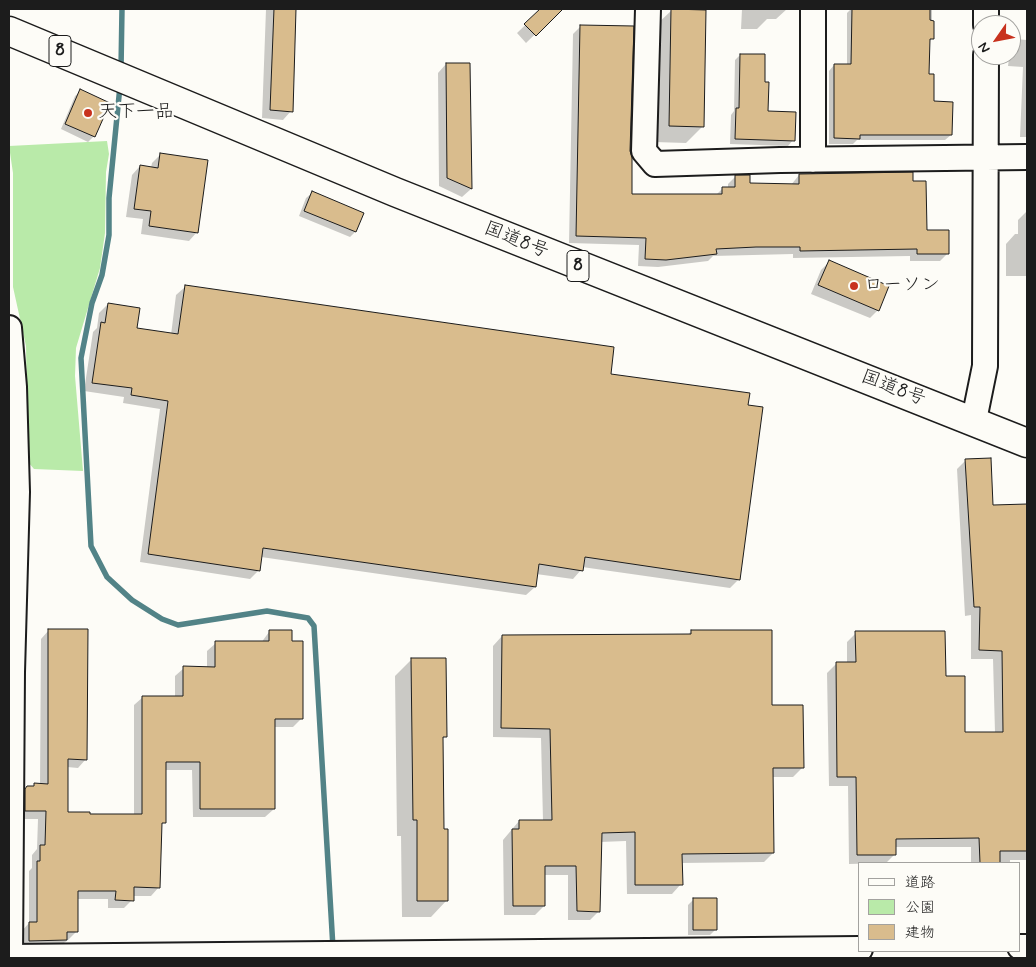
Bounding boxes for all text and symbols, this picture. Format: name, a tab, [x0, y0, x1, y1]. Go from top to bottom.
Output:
north arrow	[971, 15, 1021, 65]
road number: 8	[49, 36, 71, 66]
text: N	[974, 39, 994, 56]
place label: 天下一品	[98, 102, 174, 124]
marker: 天下一品	[82, 107, 94, 119]
street label: 国道8号	[480, 218, 552, 264]
road number: 8	[567, 250, 589, 282]
place label: ローソン	[864, 275, 940, 297]
marker: ローソン	[848, 280, 860, 292]
street label: 国道8号	[857, 366, 929, 412]
legend	[858, 862, 1021, 952]
text: 道路	[905, 873, 935, 893]
text: 公園	[905, 898, 935, 918]
text: 建物	[905, 923, 935, 943]

